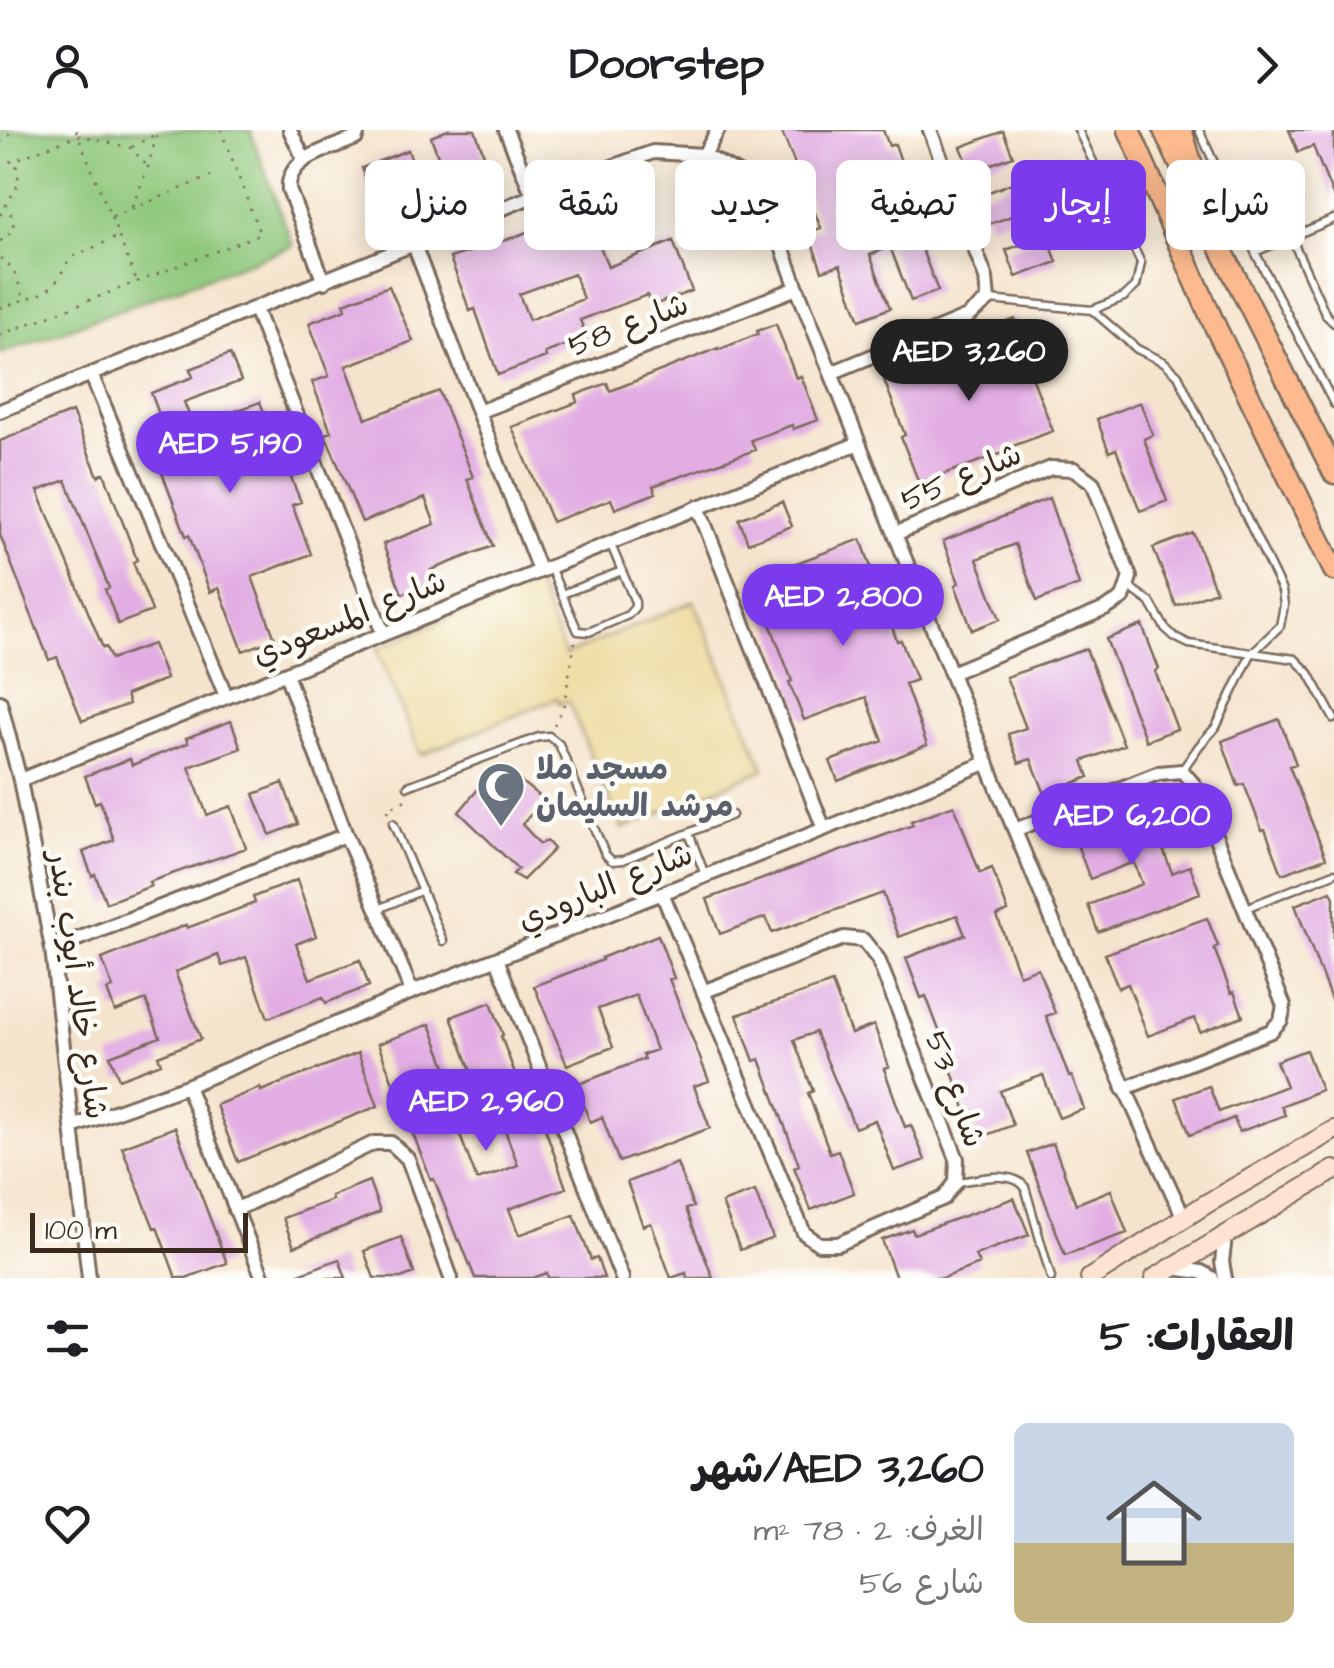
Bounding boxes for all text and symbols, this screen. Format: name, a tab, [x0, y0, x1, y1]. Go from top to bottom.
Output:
text: Doorstep	[570, 34, 764, 96]
icon: person	[40, 38, 95, 93]
icon: forward	[1239, 38, 1294, 93]
chip: منزل	[365, 160, 504, 250]
chip: شقة	[524, 160, 655, 250]
chip: جديد	[675, 160, 816, 250]
chip: تصفية	[836, 160, 991, 250]
chip: إيجار	[1011, 160, 1146, 250]
chip: شراء	[1166, 160, 1305, 250]
street label: شارع 58	[562, 282, 695, 369]
pin: AED 3,260	[855, 319, 1083, 404]
text: AED 3,260	[892, 329, 1046, 374]
pin: AED 5,190	[116, 411, 344, 496]
text: AED 5,190	[158, 421, 302, 466]
street label: شارع 55	[894, 432, 1029, 523]
street label: شارع المسعودي	[246, 559, 453, 678]
pin: AED 2,800	[729, 564, 957, 649]
text: AED 2,800	[764, 574, 922, 619]
place label: مسجد ملا مرشد السليمان	[536, 747, 733, 829]
mosque icon: مسجد ملا مرشد السليمان	[475, 760, 527, 828]
pin: AED 6,200	[1018, 783, 1246, 868]
text: AED 6,200	[1053, 793, 1211, 838]
street label: شارع البارودي	[511, 832, 700, 943]
street label: شارع خالد أيوب بندر	[36, 845, 119, 1122]
street label: شارع 53	[913, 1025, 996, 1154]
pin: AED 2,960	[372, 1069, 600, 1154]
text: AED 2,960	[408, 1079, 564, 1124]
scale bar	[30, 1208, 248, 1252]
text: 100 m	[45, 1211, 117, 1250]
text: العقارات: 5	[1100, 1309, 1294, 1367]
icon: filters	[40, 1311, 95, 1366]
text: AED 3,260/شهر	[694, 1441, 984, 1499]
icon: home	[1094, 1463, 1214, 1583]
icon: heart	[40, 1496, 95, 1551]
text: الغرف: 2 · 78 m²	[753, 1508, 984, 1553]
text: شارع 56	[859, 1561, 984, 1606]

